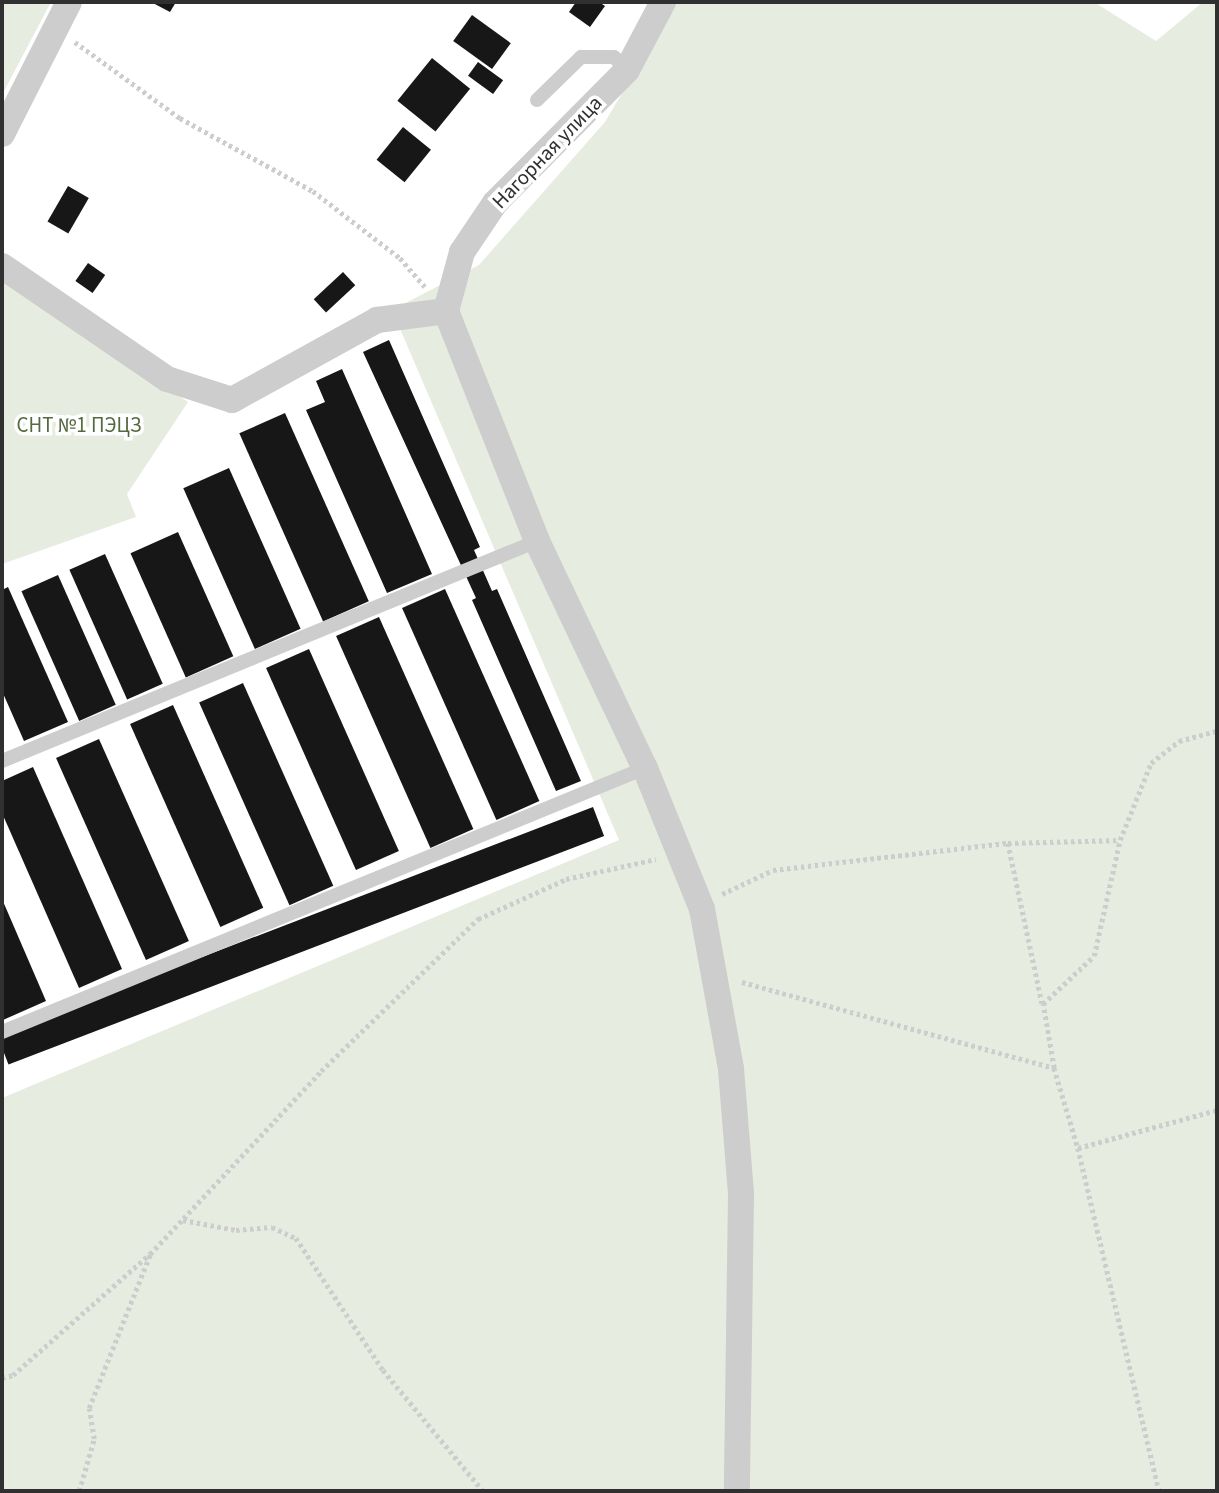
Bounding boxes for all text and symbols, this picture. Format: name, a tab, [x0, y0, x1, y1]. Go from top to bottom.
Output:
street label: Нагорная улица	[487, 90, 607, 214]
park label: СНТ №1 ПЭЦЗ	[16, 412, 142, 438]

